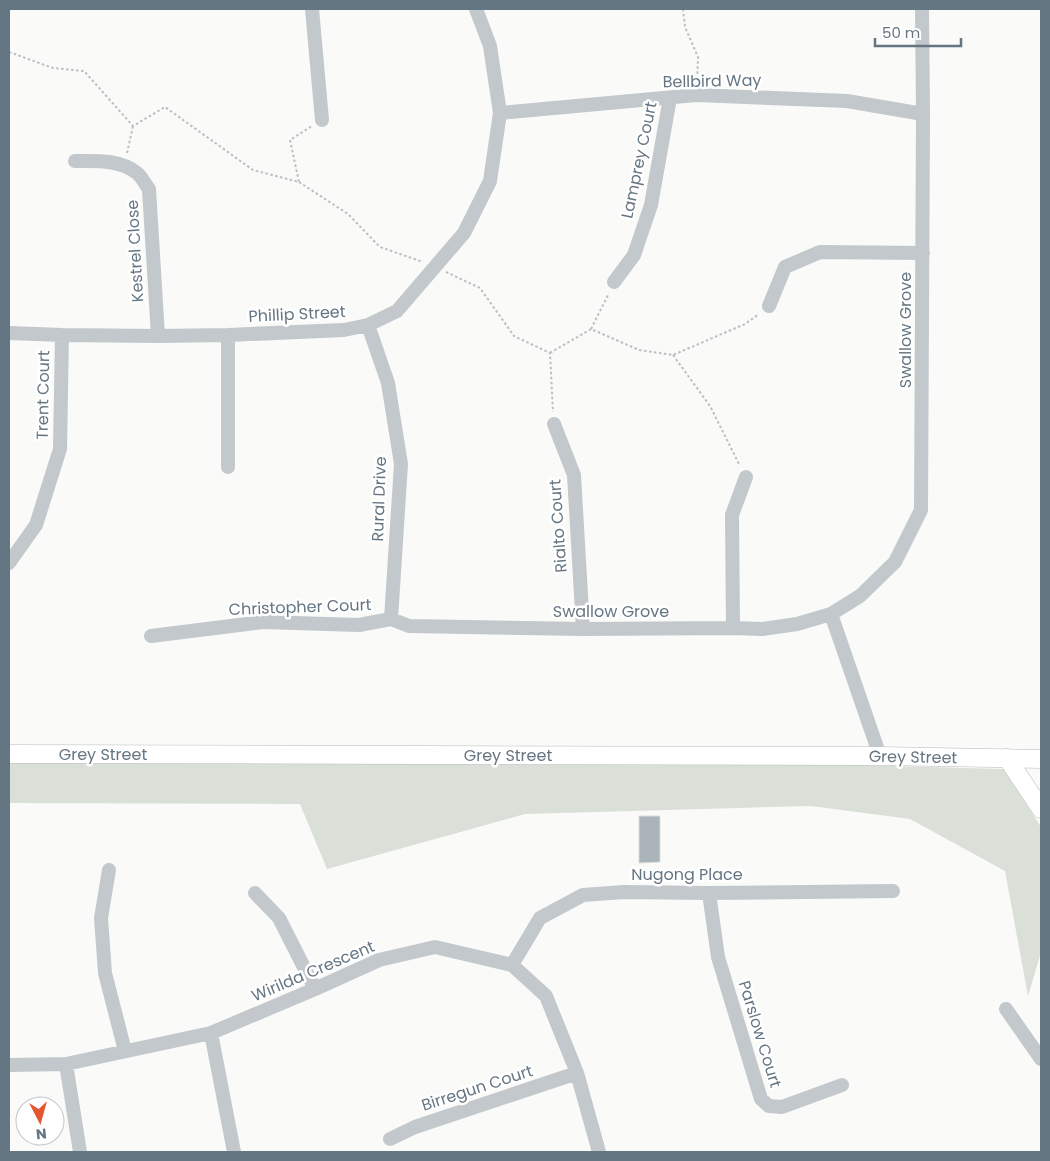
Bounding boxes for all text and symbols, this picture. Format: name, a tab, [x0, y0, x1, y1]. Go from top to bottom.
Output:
scale bar	[875, 15, 961, 47]
text: 50 m	[882, 22, 920, 43]
street label: Bellbird Way	[662, 69, 762, 93]
street label: Lamprey Court	[615, 99, 663, 221]
street label: Kestrel Close	[121, 199, 149, 303]
street label: Swallow Grove	[894, 272, 917, 388]
street label: Phillip Street	[248, 300, 346, 328]
street label: Trent Court	[31, 350, 55, 440]
street label: Rural Drive	[366, 456, 392, 542]
street label: Rialto Court	[543, 478, 573, 573]
street label: Christopher Court	[228, 593, 372, 621]
street label: Swallow Grove	[553, 600, 669, 623]
street label: Grey Street	[59, 743, 147, 766]
street label: Grey Street	[464, 744, 552, 767]
street label: Grey Street	[869, 745, 958, 769]
street label: Nugong Place	[631, 863, 743, 886]
street label: Wirilda Crescent	[248, 935, 378, 1007]
street label: Parslow Court	[733, 978, 787, 1090]
street label: Birregun Court	[418, 1059, 536, 1117]
north arrow	[15, 1096, 65, 1146]
text: N	[35, 1123, 48, 1144]

